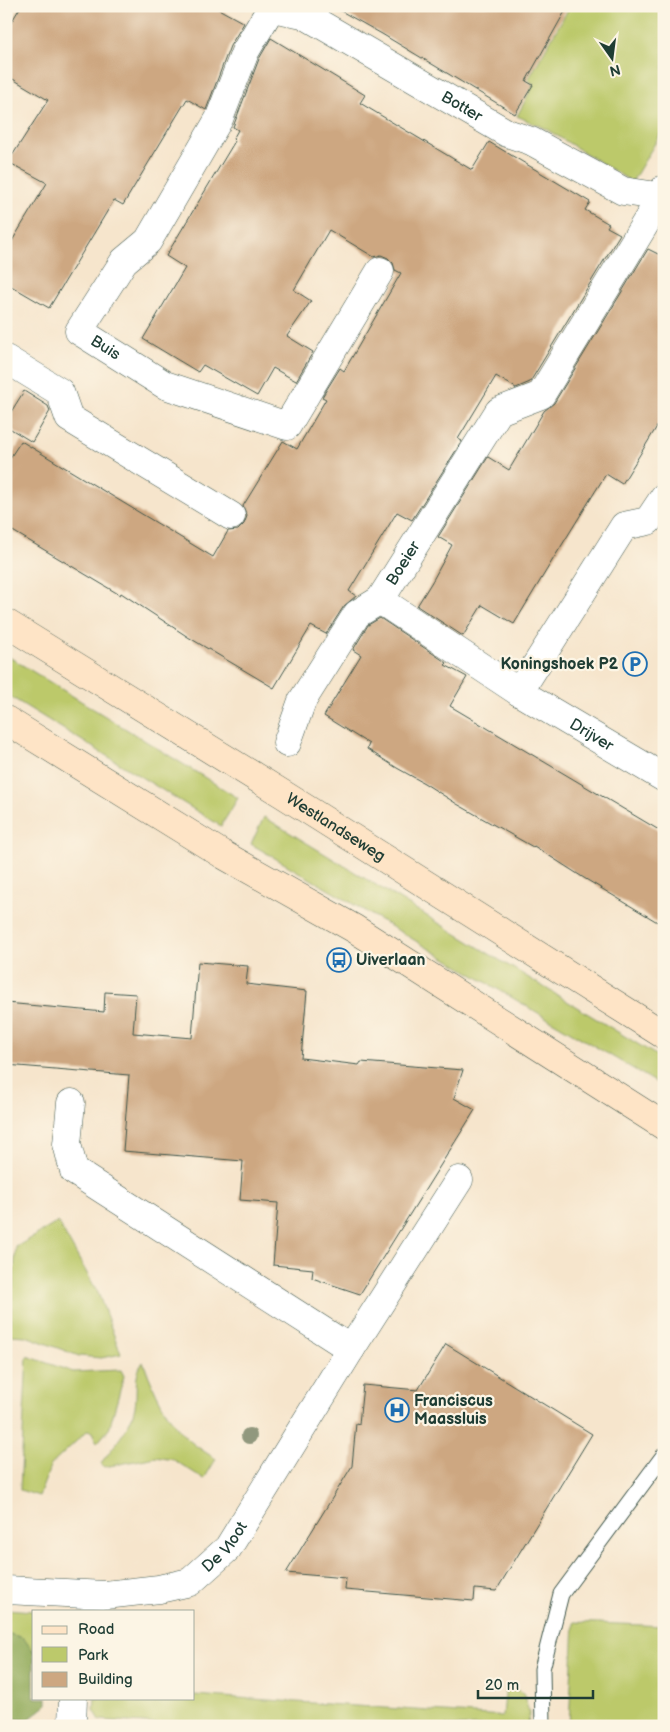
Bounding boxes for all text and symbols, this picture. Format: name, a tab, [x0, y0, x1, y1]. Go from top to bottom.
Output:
north arrow	[588, 32, 638, 82]
text: N	[608, 61, 622, 80]
street label: Botter	[438, 87, 486, 126]
street label: Buis	[87, 331, 124, 364]
street label: Boeier	[382, 537, 424, 589]
parking icon: Koningshoek P2	[622, 651, 648, 677]
place label: Koningshoek P2	[501, 655, 618, 674]
street label: Drijver	[566, 715, 617, 755]
street label: Westlandseweg	[283, 789, 389, 866]
bus stop icon: Uiverlaan	[326, 947, 352, 973]
place label: Uiverlaan	[356, 951, 426, 970]
place label: Franciscus Maassluis	[414, 1392, 493, 1429]
hospital icon: Franciscus Maassluis	[384, 1397, 410, 1423]
street label: De Vloot	[198, 1518, 252, 1576]
legend	[32, 1610, 195, 1700]
text: Road	[78, 1620, 114, 1639]
text: Park	[78, 1646, 109, 1665]
scale bar	[478, 1667, 592, 1699]
text: Building	[78, 1670, 133, 1689]
text: 20 m	[485, 1676, 519, 1695]

